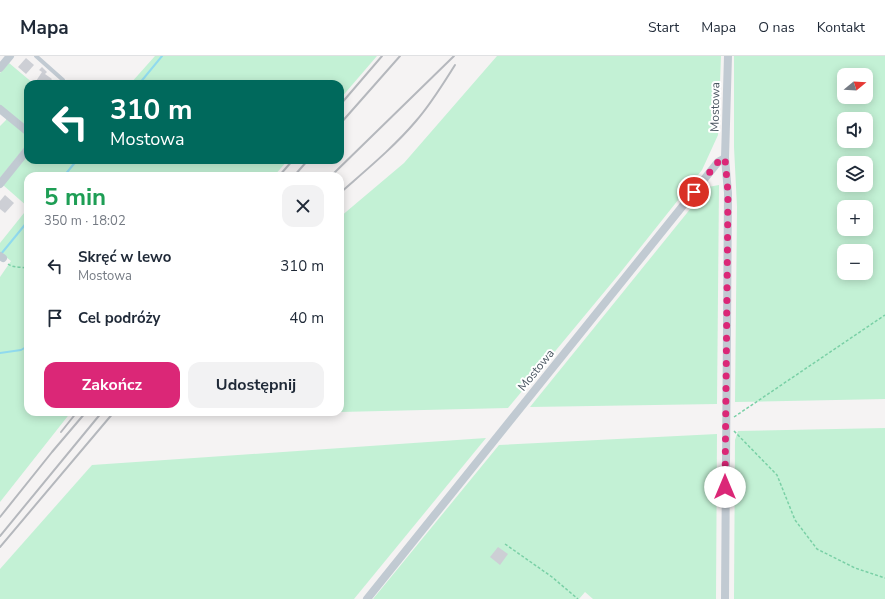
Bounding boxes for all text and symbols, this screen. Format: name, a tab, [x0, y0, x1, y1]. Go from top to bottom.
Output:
text: Mapa	[20, 15, 69, 41]
text: Start	[648, 18, 679, 37]
text: Mapa	[701, 18, 736, 37]
text: O nas	[758, 18, 795, 37]
text: Kontakt	[817, 18, 865, 37]
north arrow	[837, 68, 873, 104]
map controls	[837, 68, 873, 280]
street label: Mostowa	[707, 82, 723, 132]
text: 310 m	[110, 91, 193, 129]
icon: left	[44, 96, 96, 148]
button: sound	[837, 112, 873, 148]
text: Mostowa	[110, 127, 185, 151]
button: layers	[837, 156, 873, 192]
pin	[677, 175, 711, 209]
text: 5 min	[44, 181, 106, 213]
icon: arrive	[683, 181, 705, 203]
button: close	[282, 185, 324, 227]
button: +	[837, 200, 873, 236]
text: 350 m · 18:02	[44, 212, 126, 230]
button: −	[837, 244, 873, 280]
text: Skręć w lewo	[78, 247, 171, 267]
icon: left	[44, 255, 66, 277]
text: 310 m	[280, 256, 324, 276]
text: Mostowa	[78, 267, 132, 285]
icon: arrive	[44, 307, 66, 329]
text: Cel podróży	[78, 308, 160, 328]
text: 40 m	[289, 308, 324, 328]
street label: Mostowa	[514, 346, 558, 394]
button: Zakończ	[44, 362, 180, 408]
button: Udostępnij	[188, 362, 324, 408]
position arrow	[704, 466, 746, 508]

